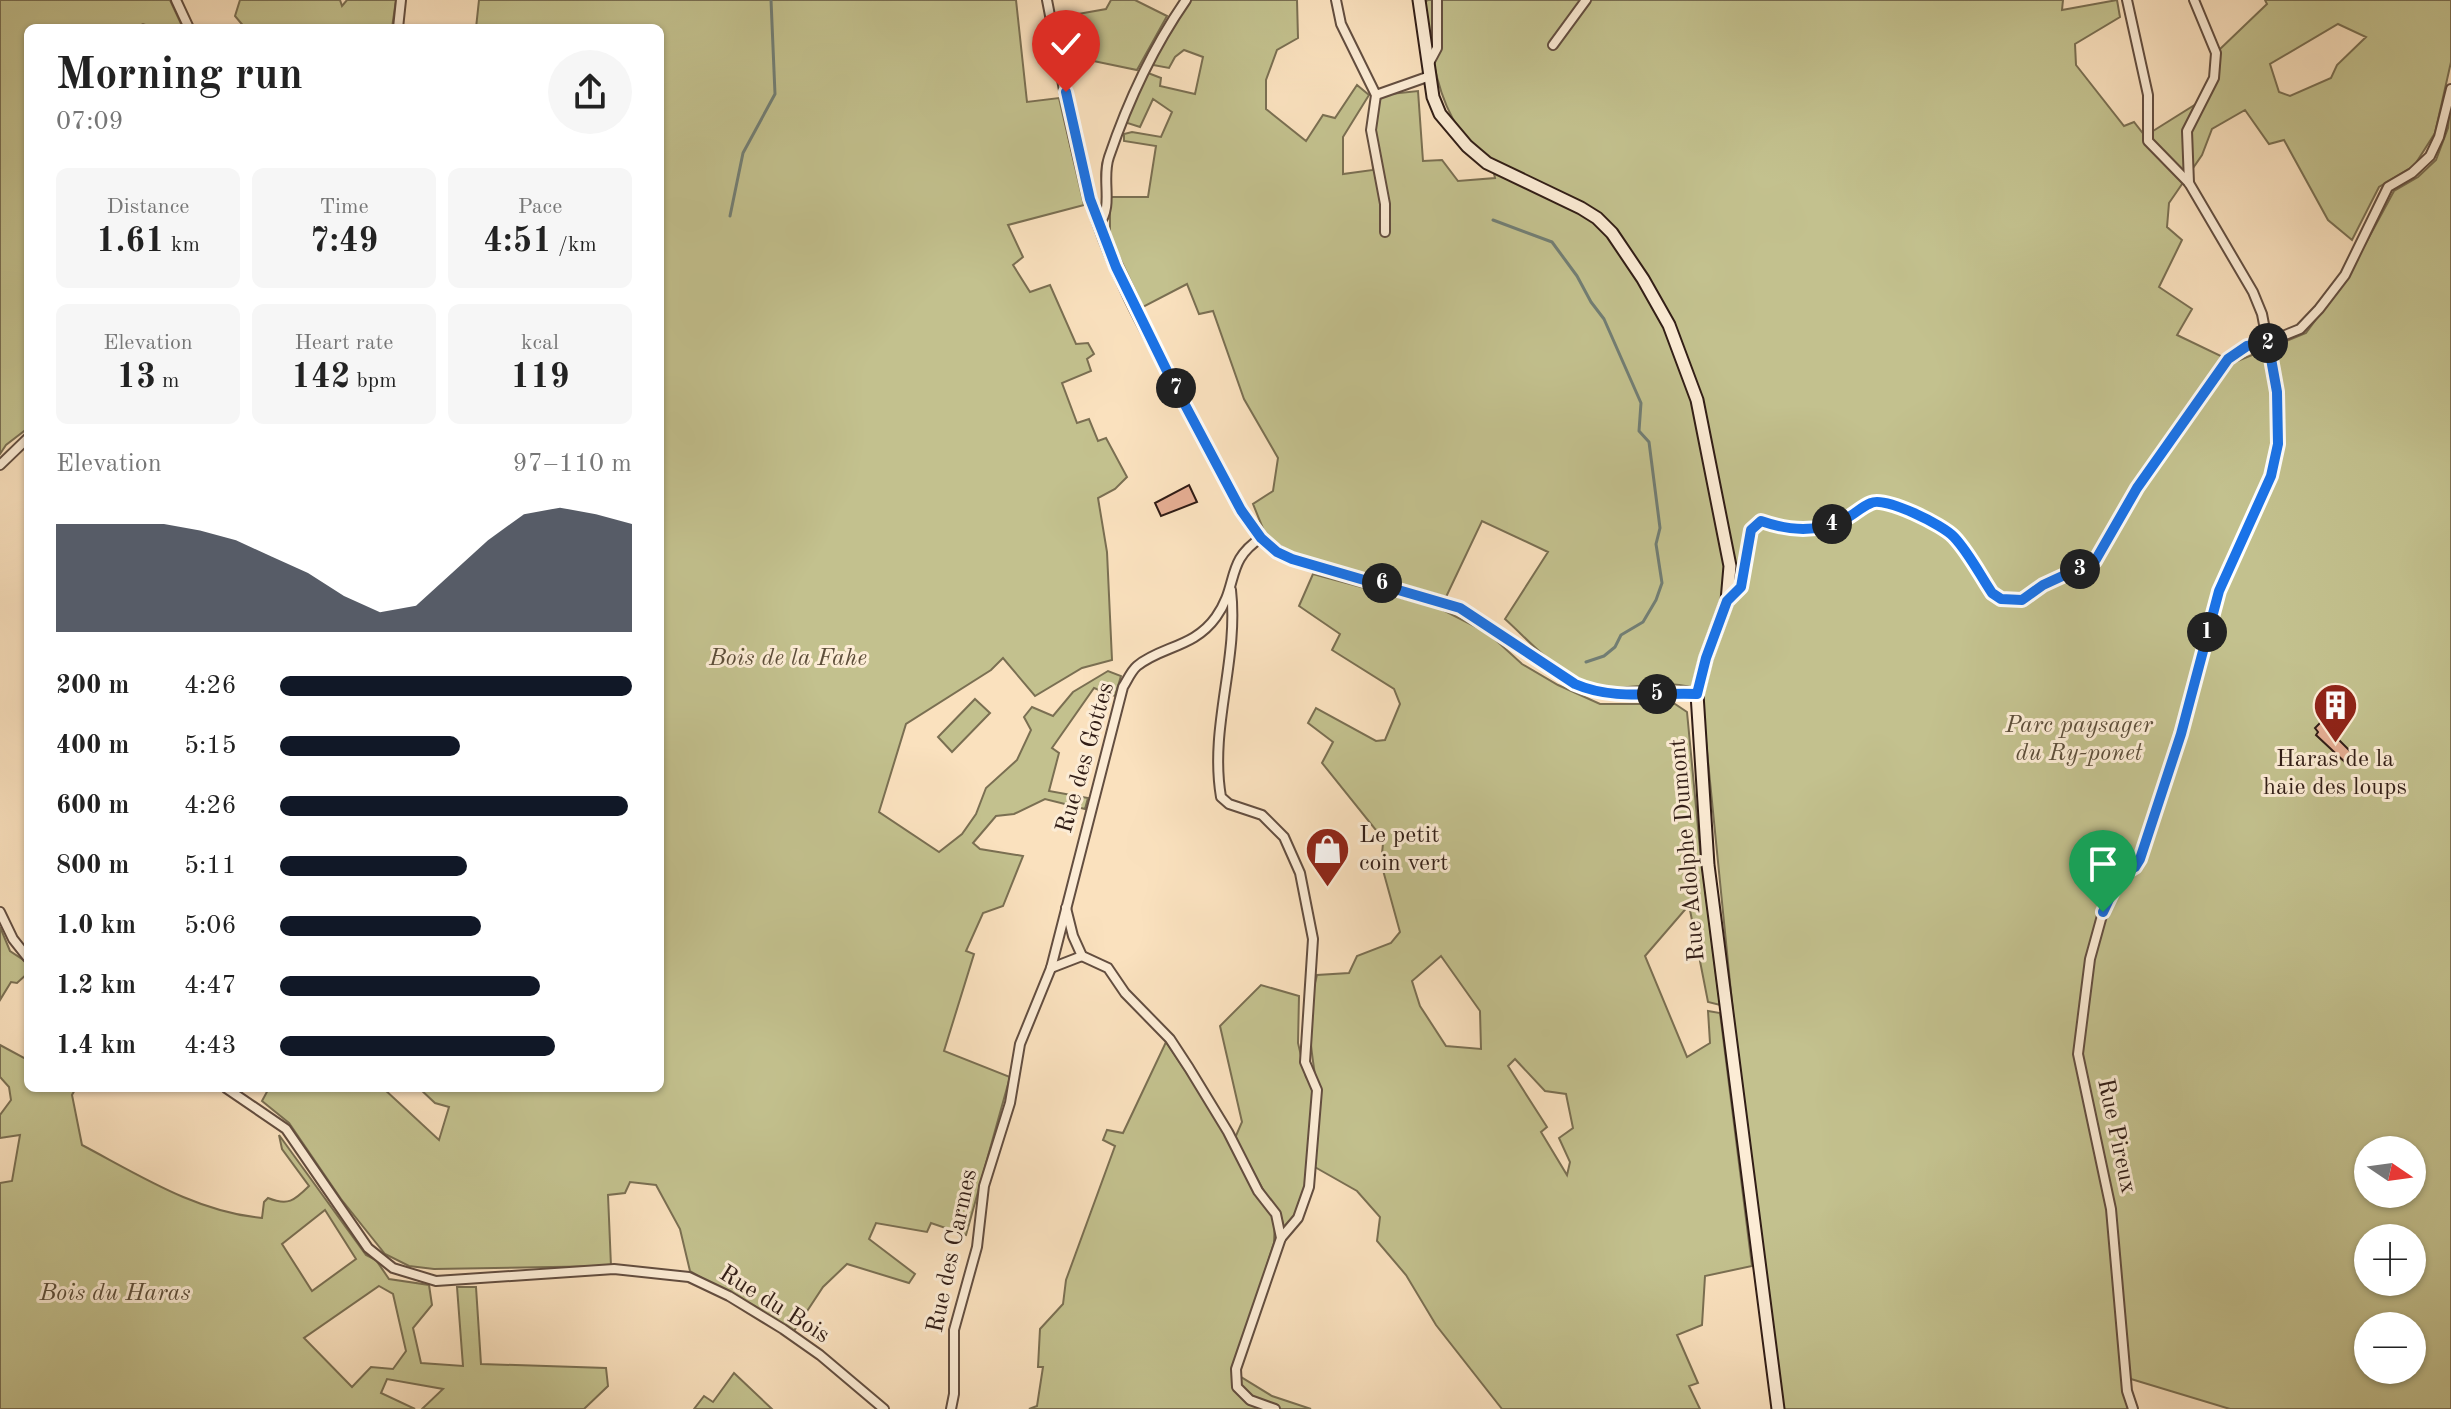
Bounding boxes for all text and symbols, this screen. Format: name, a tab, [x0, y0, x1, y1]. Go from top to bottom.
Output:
pin	[1032, 10, 1100, 92]
icon: check	[1044, 22, 1088, 66]
button: share	[548, 50, 632, 134]
text: Morning run	[56, 54, 303, 98]
text: 07:09	[56, 109, 124, 135]
text: Distance	[107, 196, 189, 218]
text: Time	[319, 196, 369, 218]
text: Pace	[518, 196, 562, 218]
text: 1.61	[96, 225, 165, 259]
text: 7:49	[310, 225, 378, 259]
text: 4:51	[483, 225, 552, 259]
text: km	[165, 234, 200, 256]
text: /km	[552, 234, 597, 256]
pin: 2	[2248, 323, 2288, 363]
text: Elevation	[103, 332, 193, 354]
text: Heart rate	[295, 332, 393, 354]
text: kcal	[521, 332, 559, 354]
text: 2	[2262, 332, 2274, 354]
text: 13	[116, 361, 156, 395]
text: 142	[291, 361, 350, 395]
text: 119	[510, 361, 570, 395]
pin: 7	[1156, 368, 1196, 408]
text: m	[156, 370, 180, 392]
text: bpm	[350, 370, 397, 392]
text: 7	[1170, 377, 1182, 399]
text: Elevation	[56, 451, 162, 477]
text: 97–110 m	[513, 451, 632, 477]
pin: 4	[1812, 504, 1852, 544]
text: 4	[1826, 513, 1838, 535]
pin: 3	[2060, 549, 2100, 589]
text: 3	[2074, 558, 2086, 580]
pin: 6	[1362, 563, 1402, 603]
text: 6	[1376, 572, 1388, 594]
pin: 1	[2187, 612, 2227, 652]
text: 1	[2201, 621, 2213, 643]
park label: Bois de la Fahe	[708, 647, 867, 671]
text: 200 m	[56, 673, 129, 699]
text: 4:26	[184, 673, 237, 699]
pin: 5	[1637, 674, 1677, 714]
street label: Rue des Gottes	[1053, 680, 1119, 836]
building icon: Haras de la haie des loups	[2311, 682, 2359, 745]
text: 5	[1651, 683, 1663, 705]
park label: Parc paysager du Ry-ponet	[2004, 714, 2153, 766]
text: 400 m	[56, 733, 129, 759]
text: 5:15	[184, 733, 237, 759]
street label: Rue Adolphe Dumont	[1666, 737, 1710, 963]
place label: Haras de la haie des loups	[2263, 748, 2407, 800]
text: 600 m	[56, 793, 129, 819]
text: 4:26	[184, 793, 237, 819]
place label: Le petit coin vert	[1359, 824, 1448, 876]
shop icon: Le petit coin vert	[1304, 826, 1352, 889]
pin	[2069, 830, 2137, 912]
icon: arrive	[2081, 842, 2125, 886]
text: 800 m	[56, 853, 129, 879]
text: 5:11	[184, 853, 237, 879]
text: 1.0 km	[56, 913, 136, 939]
text: 5:06	[184, 913, 237, 939]
text: 1.2 km	[56, 973, 136, 999]
text: 4:47	[184, 973, 237, 999]
text: 1.4 km	[56, 1033, 136, 1059]
text: 4:43	[184, 1033, 237, 1059]
street label: Rue Pireux	[2092, 1076, 2140, 1196]
north arrow	[2354, 1136, 2426, 1208]
map controls	[2354, 1136, 2426, 1384]
street label: Rue des Carmes	[924, 1167, 982, 1335]
button: +	[2354, 1224, 2426, 1296]
street label: Rue du Bois	[715, 1262, 833, 1348]
park label: Bois du Haras	[39, 1282, 190, 1306]
button: −	[2354, 1312, 2426, 1384]

